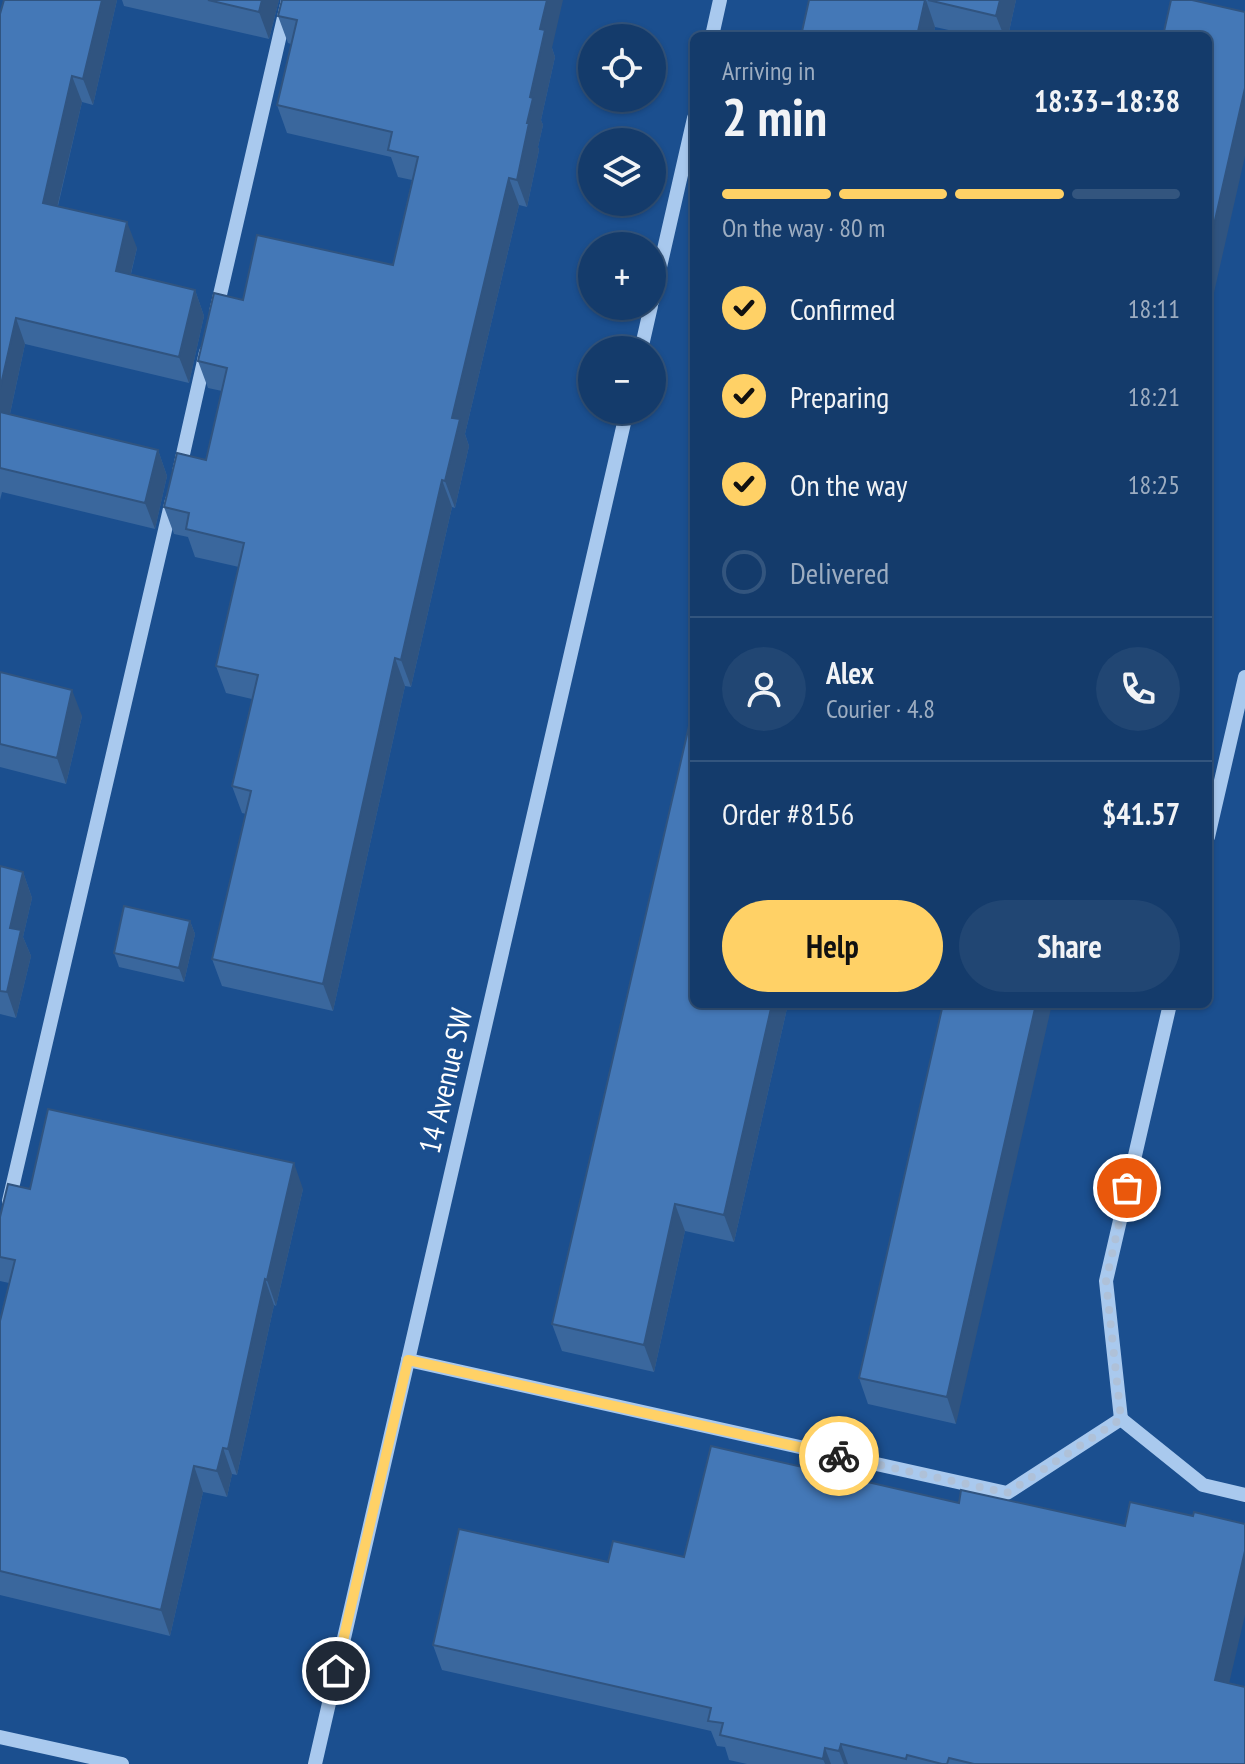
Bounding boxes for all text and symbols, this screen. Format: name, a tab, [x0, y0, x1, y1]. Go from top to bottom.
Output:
map controls	[578, 24, 666, 424]
button: locate	[578, 24, 666, 112]
text: Arriving in	[722, 54, 815, 87]
text: 18:33–18:38	[1034, 81, 1180, 120]
text: 2 min	[722, 83, 827, 150]
button: layers	[578, 128, 666, 216]
text: On the way · 80 m	[722, 211, 885, 244]
button: +	[578, 232, 666, 320]
icon: check	[722, 286, 766, 330]
text: Confirmed	[790, 289, 895, 328]
text: 18:11	[1128, 292, 1180, 325]
button: −	[578, 336, 666, 424]
icon: check	[722, 374, 766, 418]
text: Preparing	[790, 377, 889, 416]
text: 18:21	[1128, 380, 1180, 413]
icon: check	[722, 462, 766, 506]
text: On the way	[790, 465, 907, 504]
text: 18:25	[1128, 468, 1180, 501]
text: Delivered	[790, 553, 889, 592]
button: person	[722, 647, 806, 731]
button: phone	[1096, 647, 1180, 731]
text: Alex	[826, 653, 874, 692]
text: Courier · 4.8	[826, 692, 935, 725]
text: Order #8156	[722, 794, 854, 833]
text: $41.57	[1102, 794, 1180, 833]
button: Help	[722, 900, 943, 992]
button: Share	[959, 900, 1180, 992]
street label: 14 Avenue SW	[409, 1004, 480, 1157]
pin	[1093, 1154, 1161, 1222]
icon: bag	[1105, 1166, 1149, 1210]
courier	[799, 1416, 879, 1496]
icon: bike	[817, 1434, 861, 1478]
pin	[302, 1637, 370, 1705]
icon: home	[314, 1649, 358, 1693]

